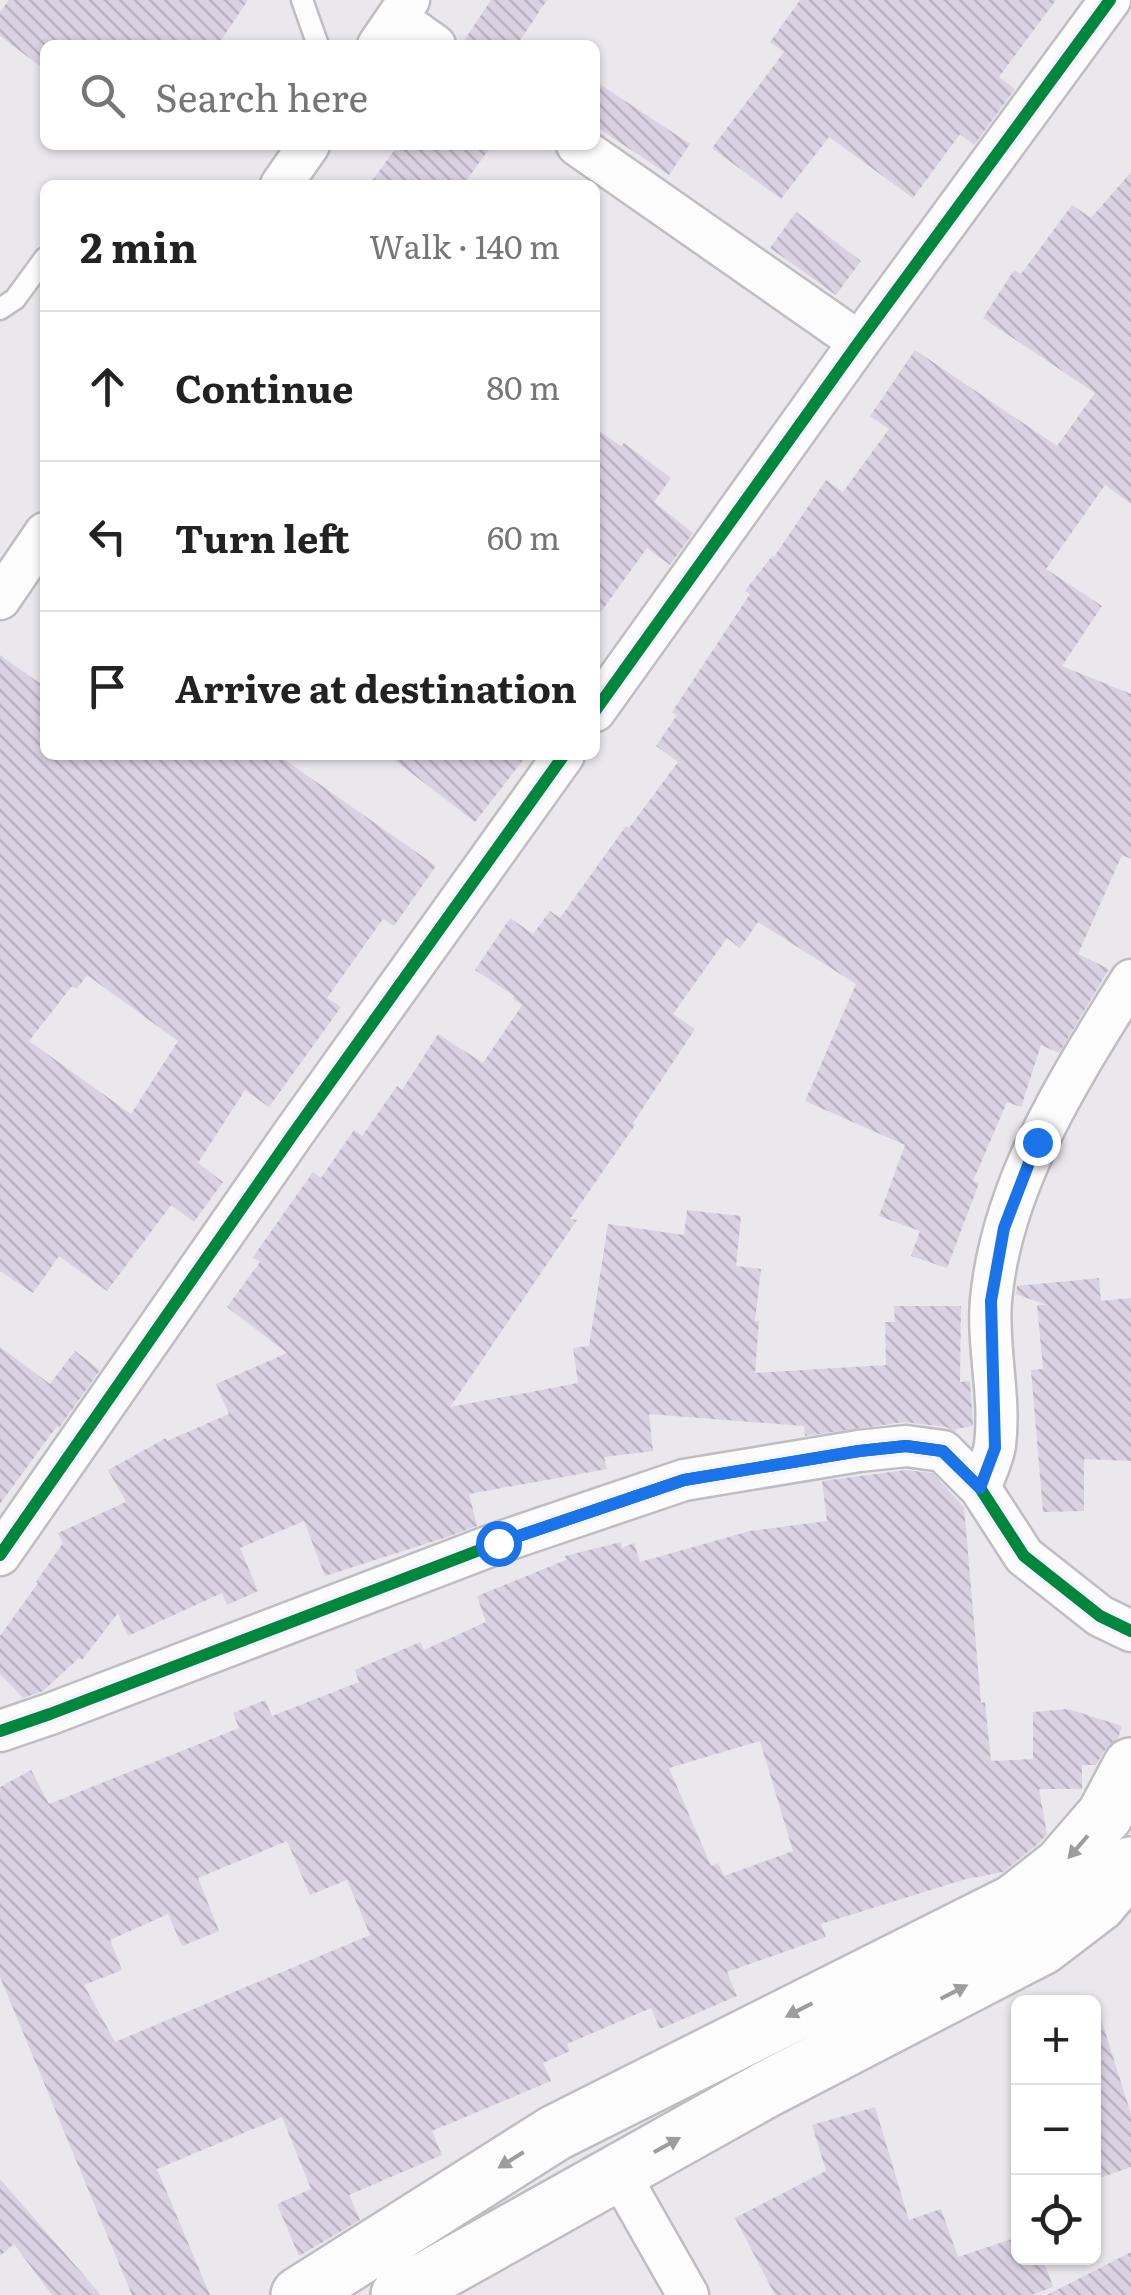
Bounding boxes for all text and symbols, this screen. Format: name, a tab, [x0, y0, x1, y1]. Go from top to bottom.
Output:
search box	[40, 40, 600, 150]
text: Search here	[155, 67, 368, 124]
icon: search	[75, 68, 130, 123]
text: 2 min	[80, 214, 197, 276]
text: Walk · 140 m	[369, 221, 560, 269]
text: Continue	[175, 358, 353, 415]
icon: ahead	[80, 359, 135, 414]
text: 80 m	[486, 362, 560, 410]
text: Turn left	[175, 508, 350, 565]
icon: left	[80, 509, 135, 564]
text: 60 m	[487, 512, 560, 560]
text: Arrive at destination	[175, 658, 577, 715]
icon: arrive	[80, 659, 135, 714]
route end	[1015, 1120, 1061, 1166]
route start	[476, 1521, 522, 1567]
one-way arrow	[1067, 1834, 1089, 1859]
one-way arrow	[940, 1984, 969, 2001]
map controls	[1011, 1995, 1101, 2265]
button: +	[1011, 1995, 1101, 2085]
one-way arrow	[785, 2002, 814, 2019]
button: −	[1011, 2085, 1101, 2175]
one-way arrow	[653, 2136, 682, 2153]
one-way arrow	[497, 2151, 525, 2168]
button: locate	[1011, 2175, 1101, 2265]

